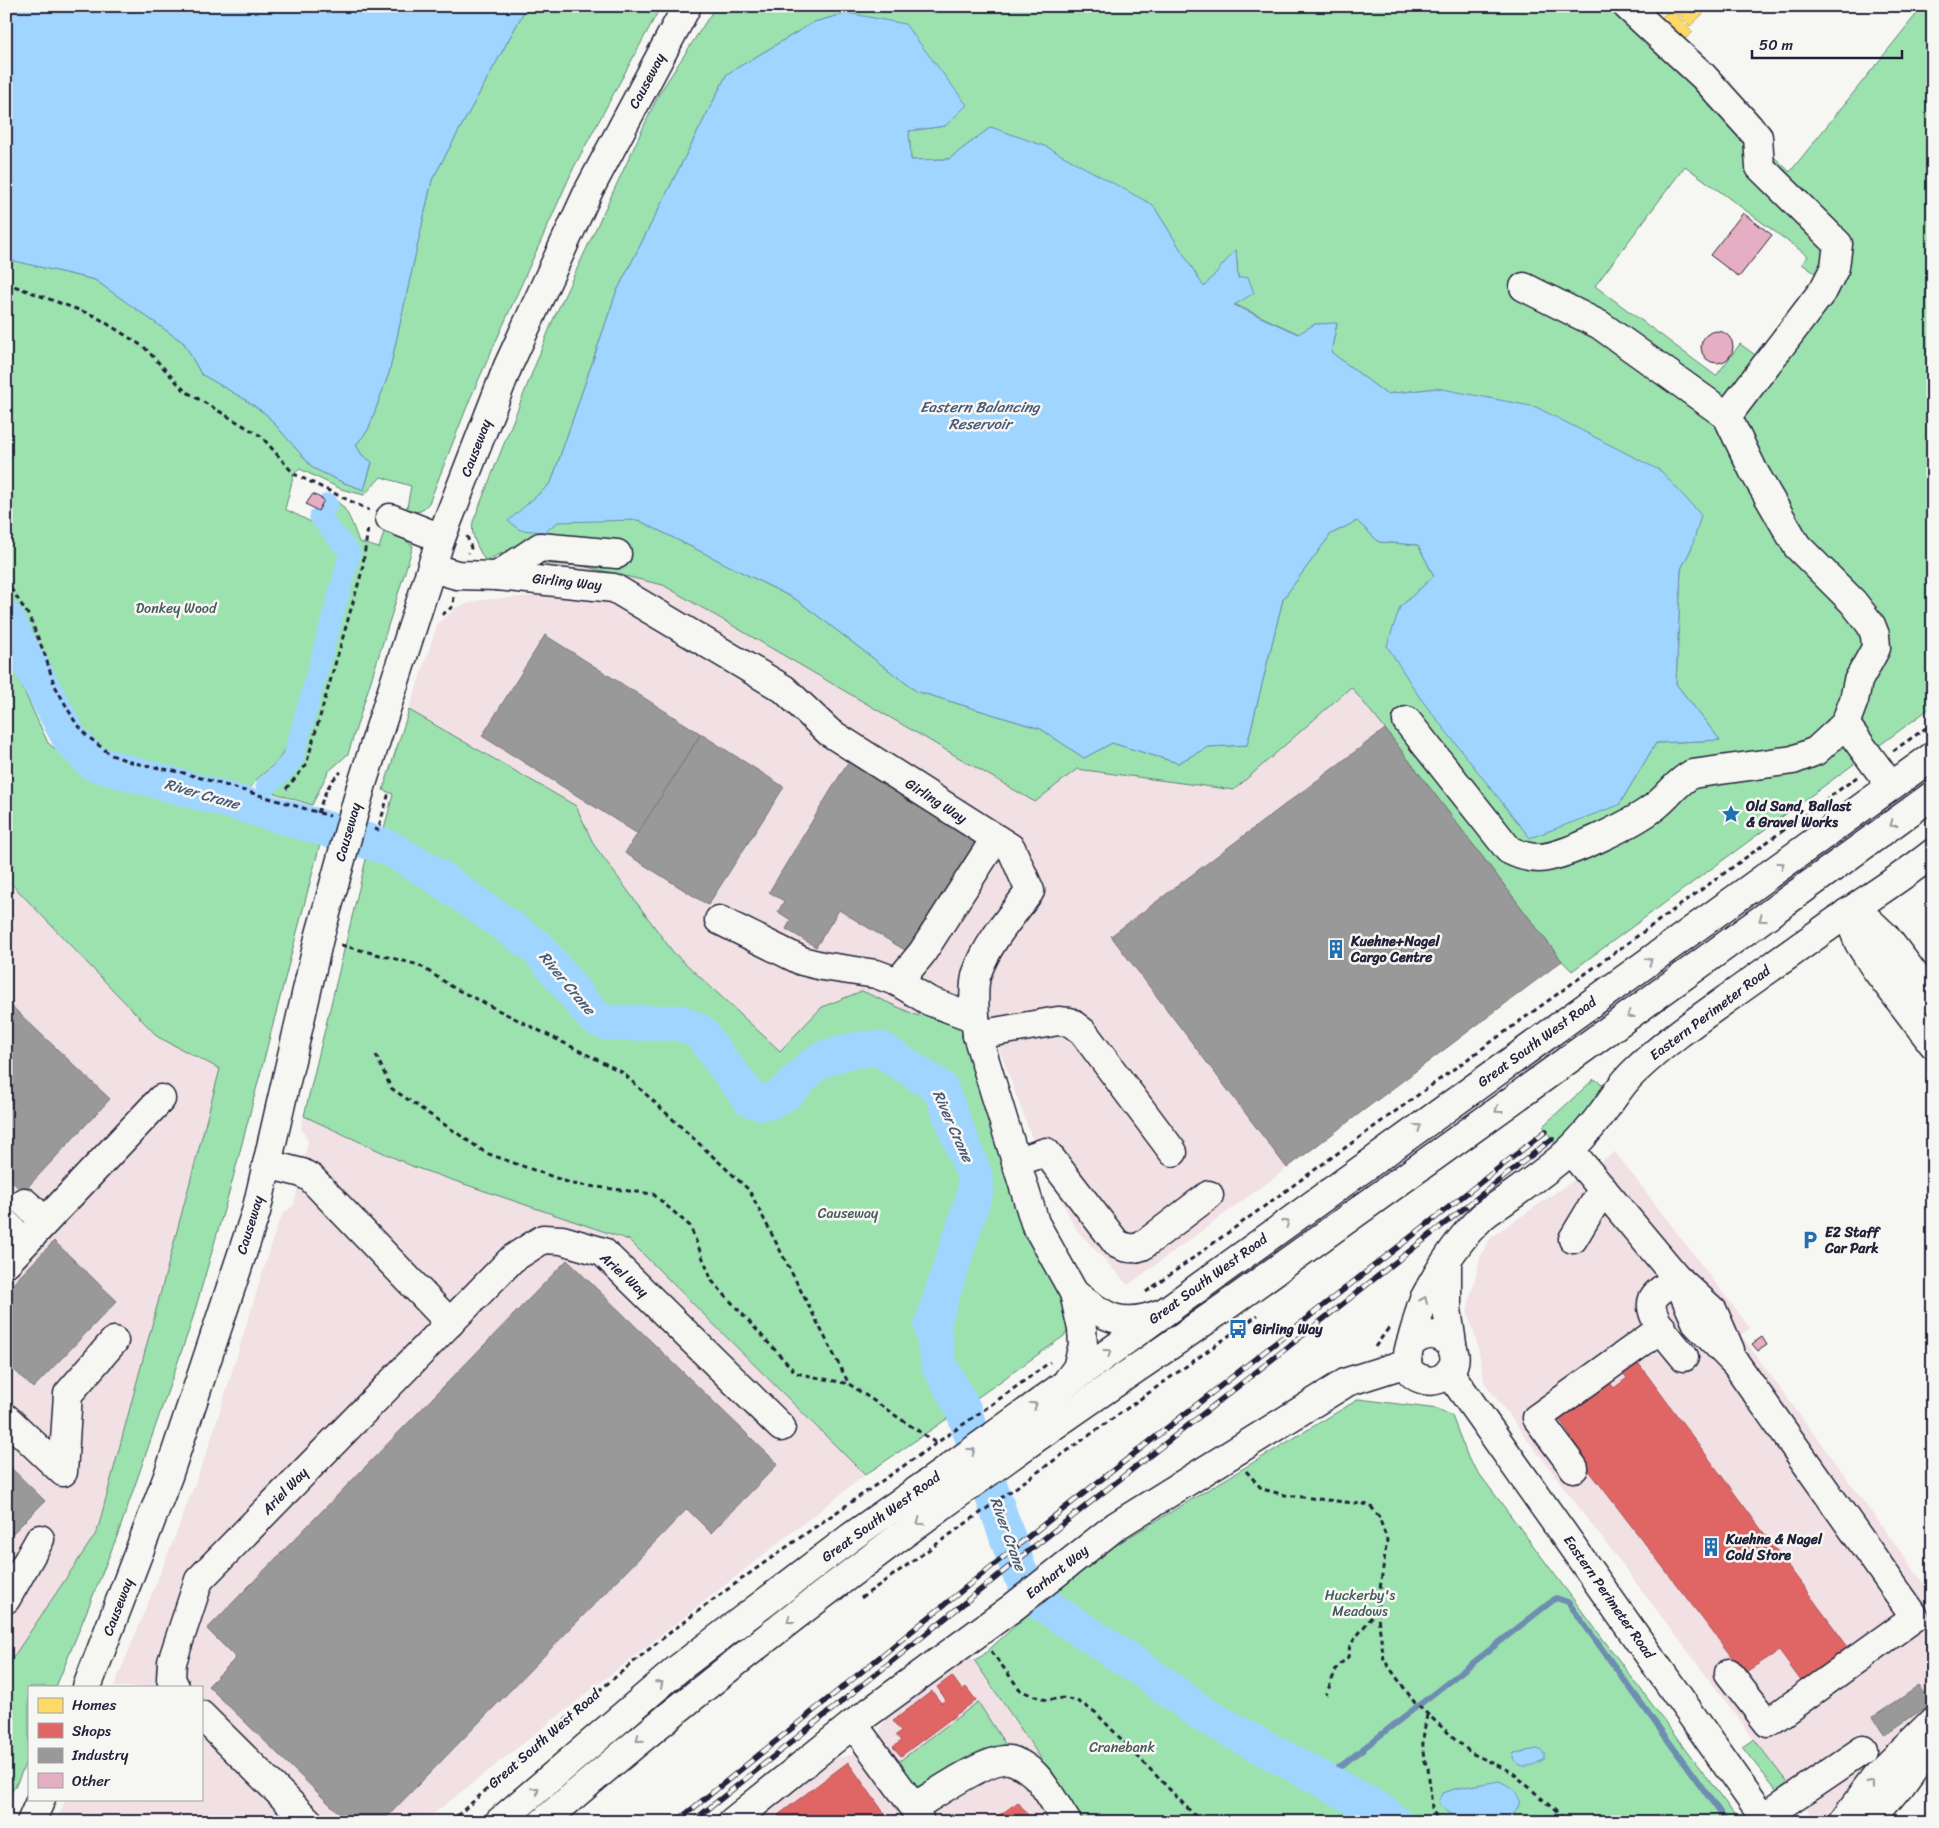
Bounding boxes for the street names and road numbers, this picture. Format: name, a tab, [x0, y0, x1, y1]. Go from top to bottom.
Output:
street label: Causeway	[622, 48, 673, 114]
street label: Causeway	[454, 415, 499, 481]
street label: Girling Way	[531, 566, 604, 598]
street label: Girling Way	[900, 772, 973, 831]
street label: Causeway	[328, 799, 369, 864]
street label: Eastern Perimeter Road	[1644, 958, 1777, 1067]
street label: Great South West Road	[1472, 989, 1603, 1094]
street label: Causeway	[229, 1192, 271, 1258]
street label: Great South West Road	[1143, 1226, 1274, 1331]
street label: Ariel Way	[593, 1245, 655, 1304]
street label: Ariel Way	[255, 1461, 315, 1521]
street label: Great South West Road	[816, 1464, 947, 1569]
street label: Eastern Perimeter Road	[1557, 1530, 1662, 1666]
street label: Earhart Way	[1020, 1538, 1095, 1605]
street label: Causeway	[96, 1574, 141, 1640]
street label: Great South West Road	[482, 1682, 607, 1795]

